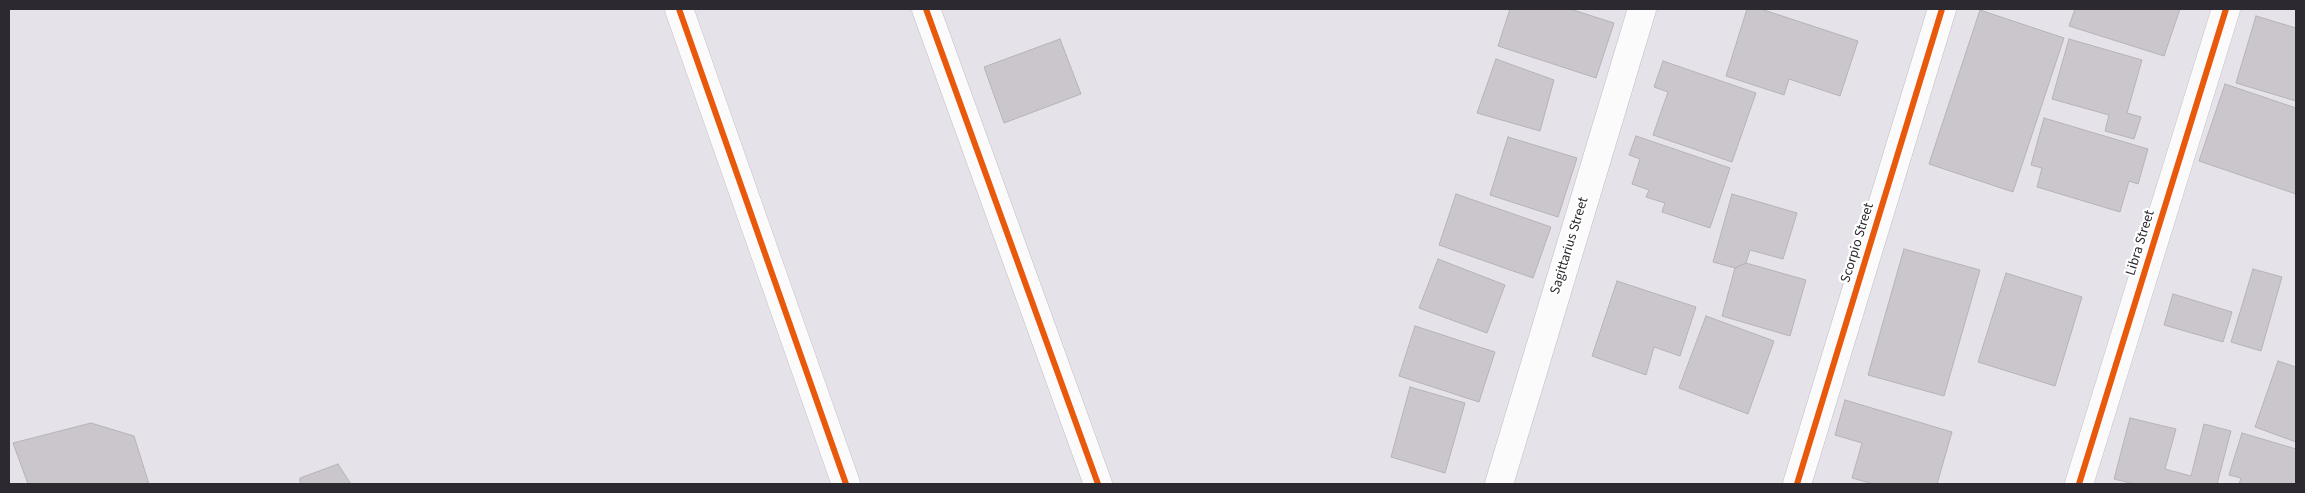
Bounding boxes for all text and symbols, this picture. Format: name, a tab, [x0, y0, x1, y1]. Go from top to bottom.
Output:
street label: Sagittarius Street	[1547, 195, 1593, 297]
street label: Scorpio Street	[1838, 201, 1878, 285]
street label: Libra Street	[2123, 208, 2159, 278]

